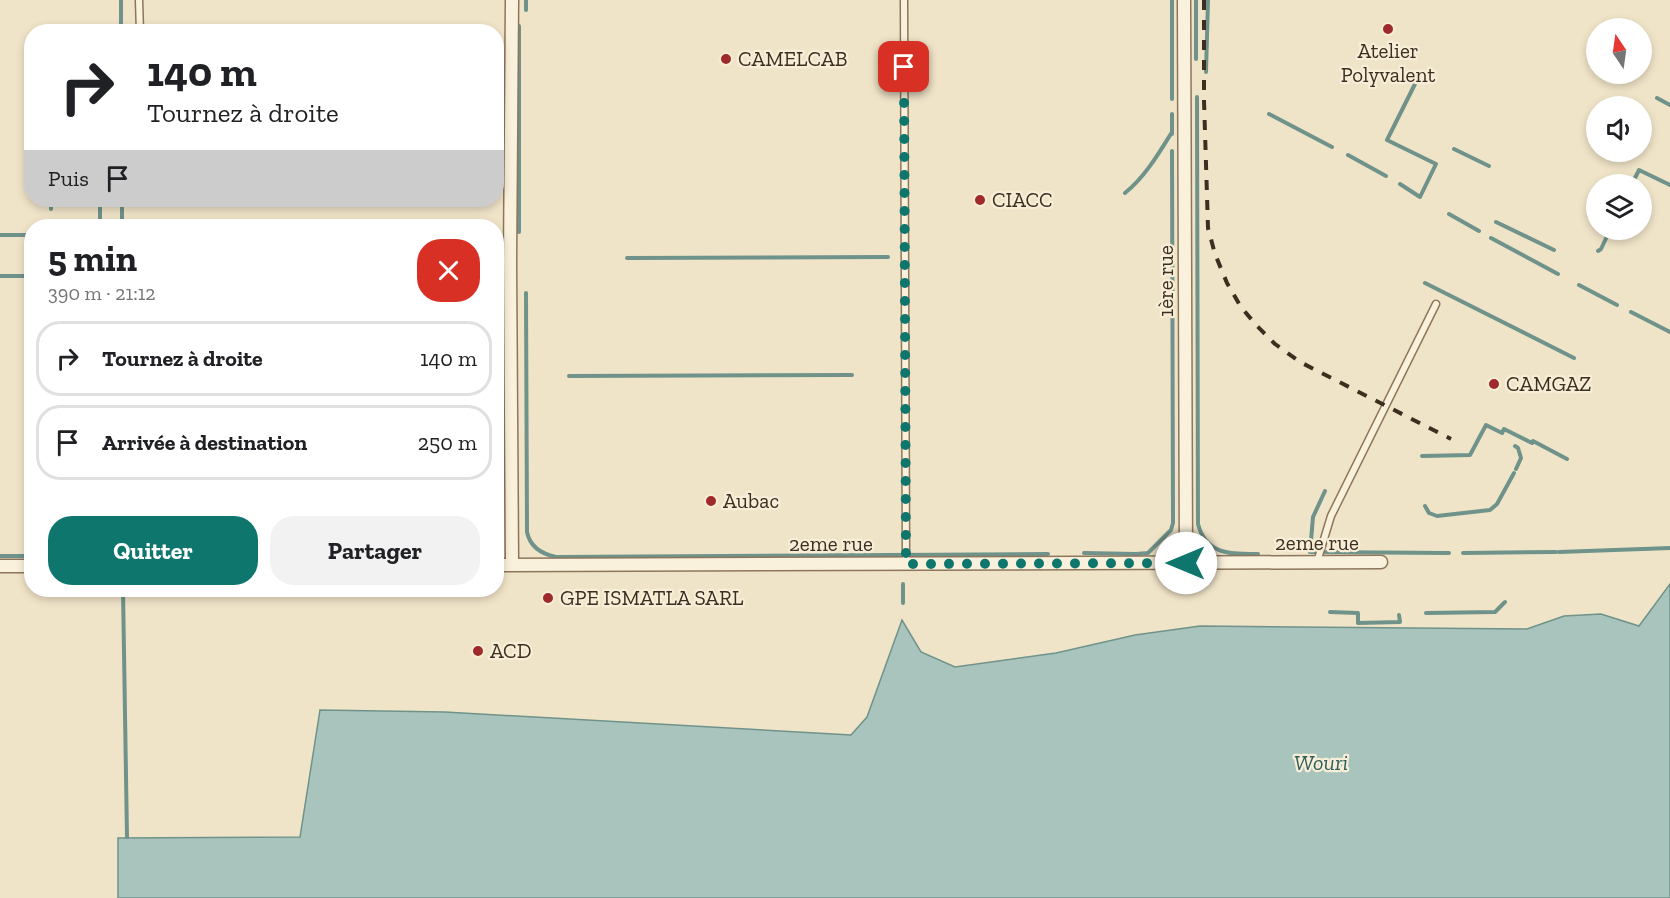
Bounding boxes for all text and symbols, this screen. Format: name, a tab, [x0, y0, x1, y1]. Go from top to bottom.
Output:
north arrow	[1586, 18, 1652, 84]
map controls	[1586, 18, 1652, 240]
marker: Atelier Polyvalent	[1381, 22, 1395, 36]
place label: Atelier Polyvalent	[1341, 38, 1435, 87]
pin	[878, 41, 929, 92]
text: 140 m	[147, 46, 257, 97]
place label: CAMELCAB	[738, 46, 847, 71]
icon: right	[48, 48, 126, 126]
icon: arrive	[887, 50, 920, 83]
marker: CAMELCAB	[719, 52, 733, 66]
button: sound	[1586, 96, 1652, 162]
text: Tournez à droite	[147, 97, 339, 129]
icon: arrive	[101, 162, 134, 195]
text: Puis	[48, 165, 89, 192]
button: layers	[1586, 174, 1652, 240]
place label: CIACC	[992, 187, 1053, 212]
marker: CIACC	[973, 193, 987, 207]
text: 5 min	[48, 237, 137, 280]
button: close	[417, 239, 480, 302]
street label: 1ère rue	[1153, 245, 1178, 317]
text: 390 m · 21:12	[48, 281, 156, 305]
icon: right	[51, 342, 84, 375]
text: Tournez à droite	[102, 345, 263, 372]
text: 140 m	[420, 345, 477, 372]
place label: CAMGAZ	[1506, 371, 1592, 396]
marker: CAMGAZ	[1487, 377, 1501, 391]
icon: arrive	[51, 426, 84, 459]
text: Arrivée à destination	[102, 429, 307, 456]
text: 250 m	[418, 429, 477, 456]
place label: Aubac	[723, 488, 779, 513]
marker: Aubac	[704, 494, 718, 508]
button: Quitter	[48, 516, 258, 585]
button: Partager	[270, 516, 480, 585]
street label: 2eme rue	[1275, 530, 1359, 555]
street label: 2eme rue	[789, 531, 873, 556]
position arrow	[1154, 531, 1218, 595]
place label: GPE ISMATLA SARL	[560, 585, 744, 610]
marker: GPE ISMATLA SARL	[541, 591, 555, 605]
place label: ACD	[490, 638, 531, 663]
marker: ACD	[471, 644, 485, 658]
water label: Wouri	[1294, 749, 1348, 776]

